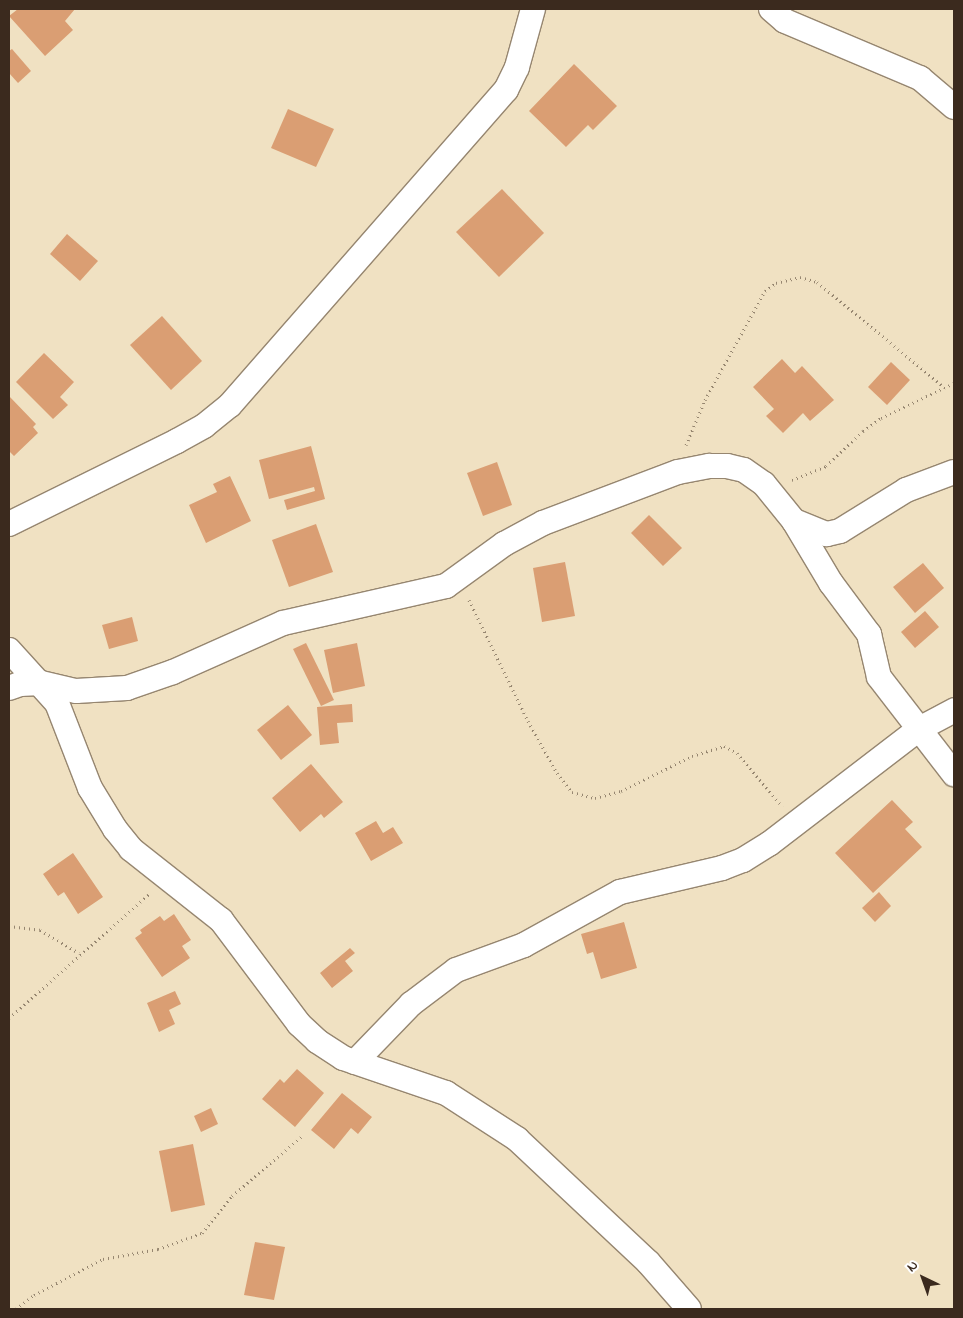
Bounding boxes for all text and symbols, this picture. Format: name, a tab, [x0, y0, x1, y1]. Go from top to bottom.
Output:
north arrow	[898, 1253, 948, 1303]
text: N	[902, 1256, 923, 1277]

